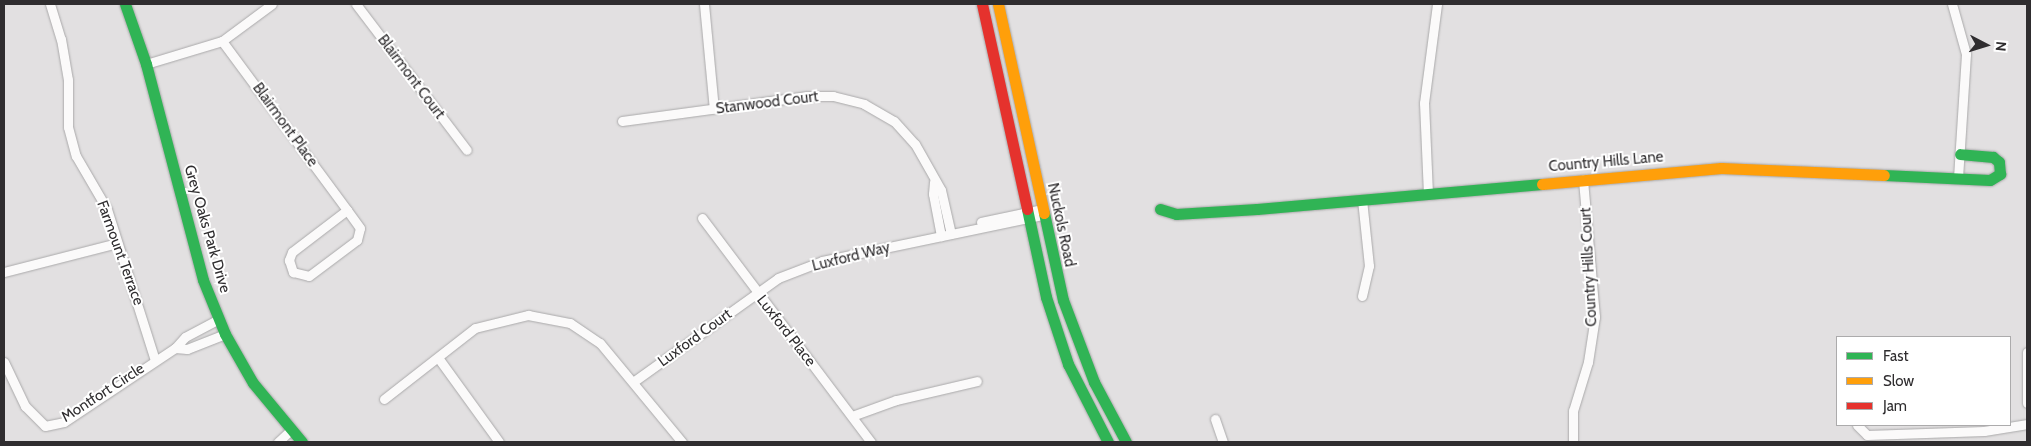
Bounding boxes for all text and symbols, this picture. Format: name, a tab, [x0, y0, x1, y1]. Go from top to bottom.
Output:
north arrow	[1961, 20, 2011, 70]
street label: Blairmont Court	[374, 31, 448, 123]
text: N	[1992, 41, 2010, 52]
street label: Blairmont Place	[249, 80, 321, 170]
street label: Stanwood Court	[715, 88, 819, 118]
street label: Country Hills Lane	[1548, 148, 1664, 176]
street label: Grey Oaks Park Drive	[180, 163, 234, 295]
street label: Nuckols Road	[1043, 181, 1079, 269]
street label: Farmount Terrace	[93, 198, 147, 308]
street label: Country Hills Court	[1577, 207, 1601, 327]
street label: Luxford Way	[810, 239, 892, 275]
street label: Luxford Place	[753, 292, 819, 370]
street label: Luxford Court	[655, 305, 735, 371]
legend	[1836, 336, 2011, 426]
text: Fast	[1883, 347, 1908, 365]
street label: Montfort Circle	[58, 360, 148, 426]
text: Slow	[1883, 372, 1914, 390]
text: Jam	[1883, 397, 1907, 415]

